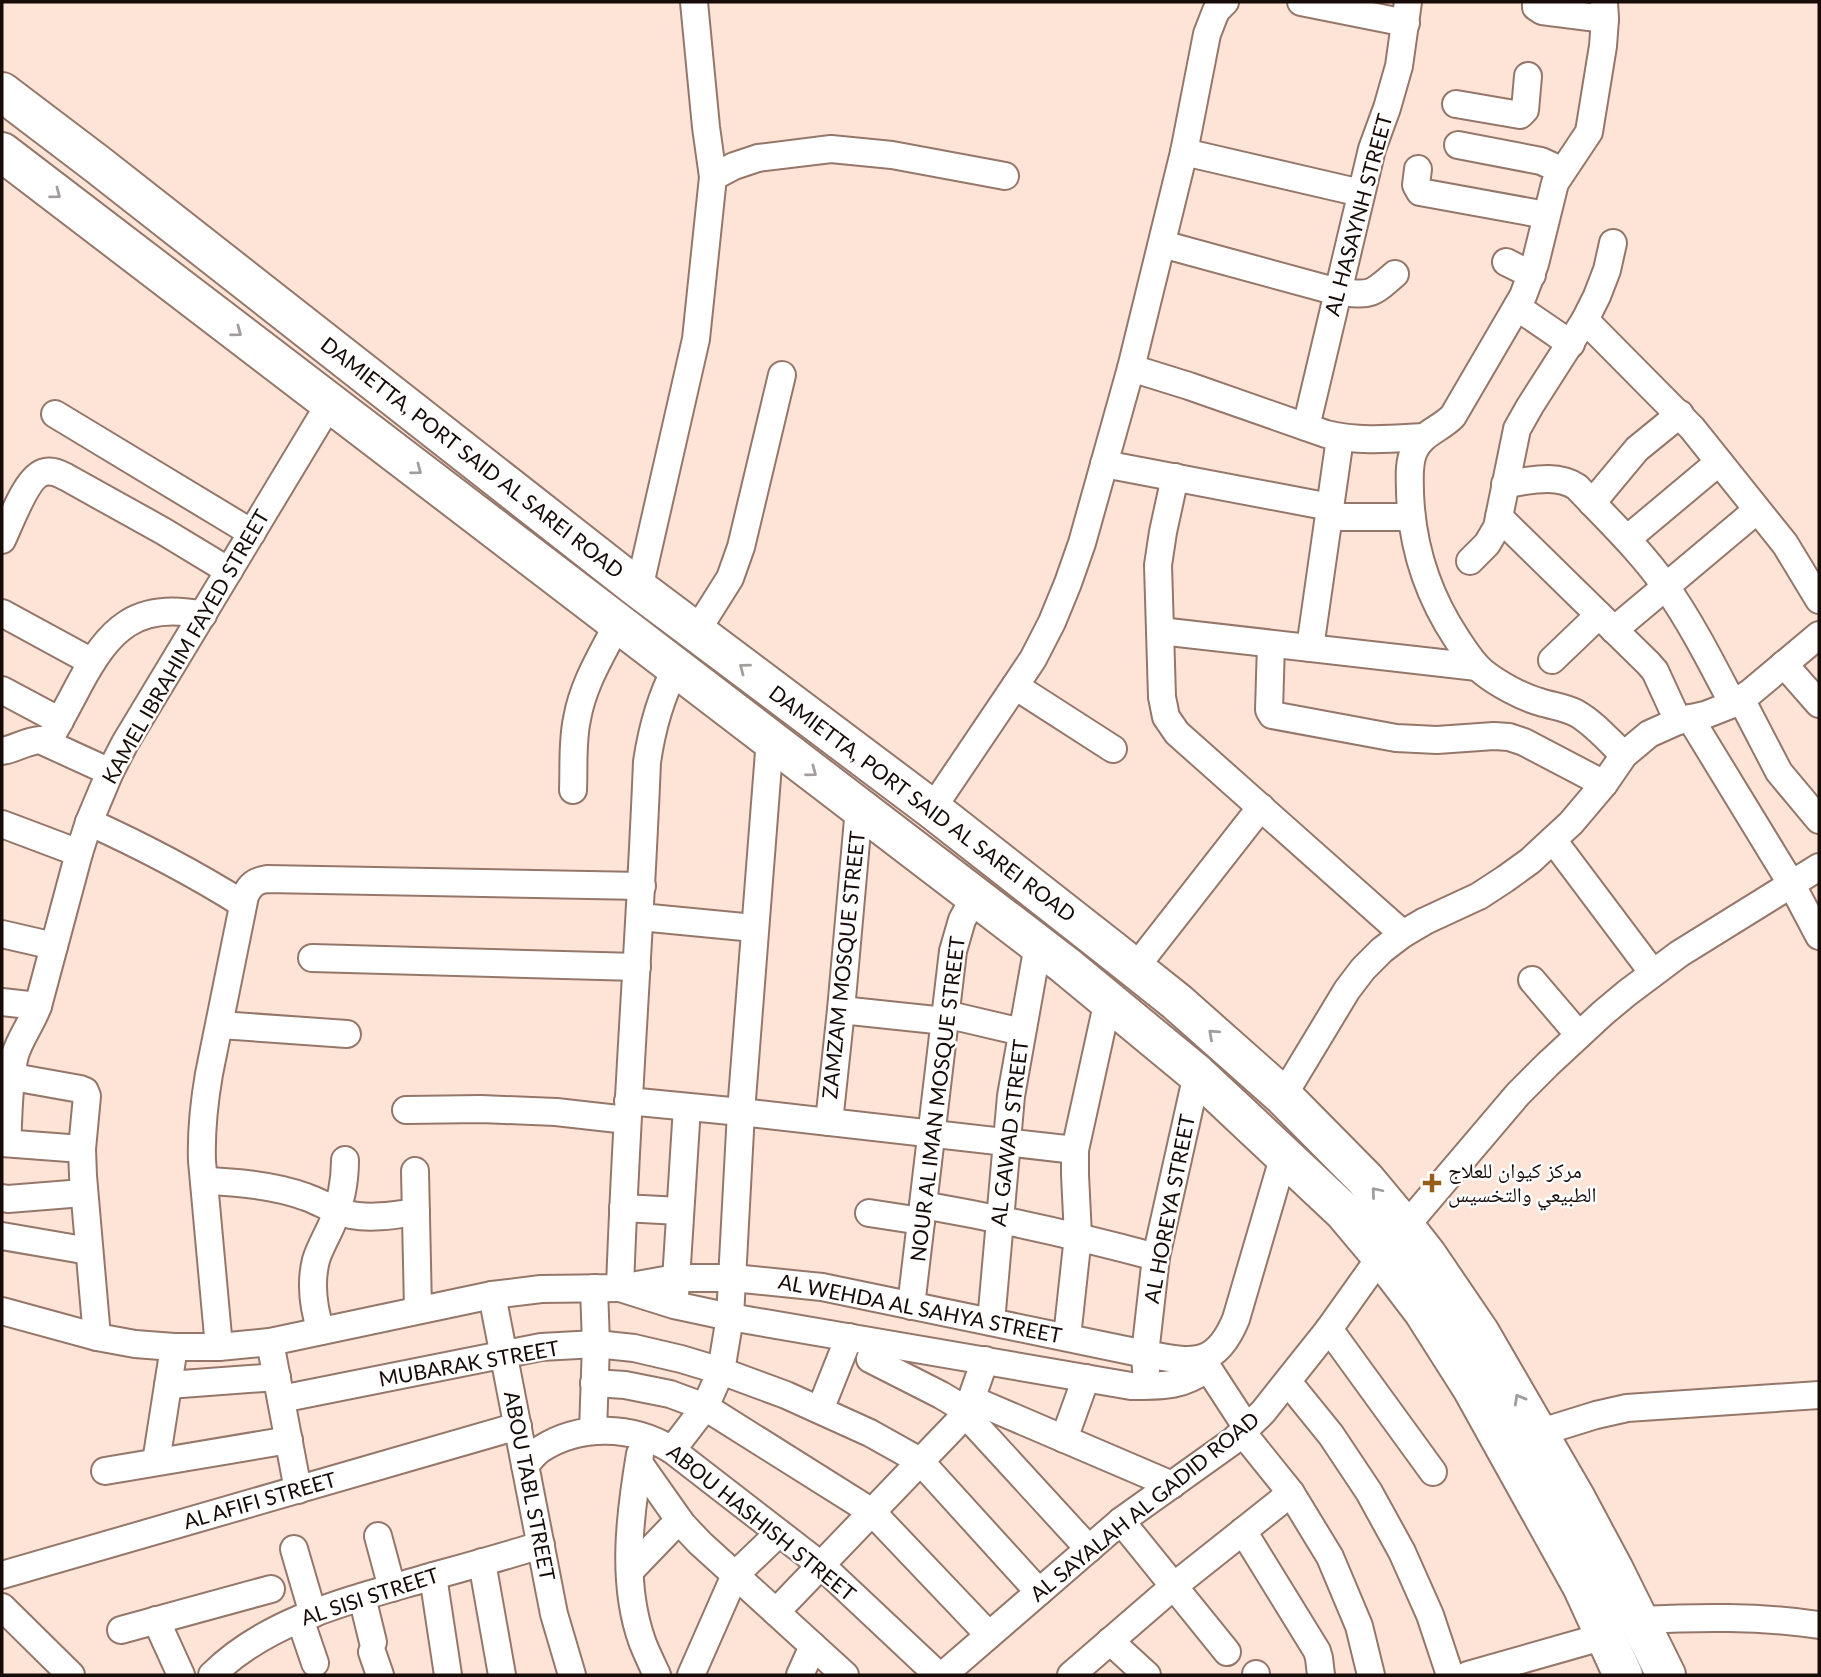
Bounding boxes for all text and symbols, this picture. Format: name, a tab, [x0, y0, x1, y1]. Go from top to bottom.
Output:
street label: AL HASAYNH STREET	[1319, 110, 1397, 318]
one-way arrow	[48, 185, 61, 198]
one-way arrow	[229, 324, 241, 337]
street label: DAMIETTA, PORT SAID AL SAREI ROAD	[317, 331, 629, 583]
one-way arrow	[410, 462, 422, 475]
street label: KAMEL IBRAHIM FAYED STREET	[96, 504, 274, 788]
one-way arrow	[739, 663, 752, 676]
street label: DAMIETTA, PORT SAID AL SAREI ROAD	[765, 679, 1081, 926]
one-way arrow	[805, 763, 817, 776]
street label: ZAMZAM MOSQUE STREET	[816, 829, 869, 1100]
street label: NOUR AL IMAN MOSQUE STREET	[904, 934, 969, 1263]
one-way arrow	[1208, 1030, 1221, 1042]
street label: AL GAWAD STREET	[985, 1037, 1032, 1228]
street label: AL HOREYA STREET	[1138, 1112, 1199, 1305]
place label: مركز كيوان للعلاج الطبيعي والتخسيس	[1448, 1157, 1597, 1211]
marker: مركز كيوان للعلاج الطبيعي والتخسيس	[1422, 1173, 1442, 1193]
one-way arrow	[1372, 1187, 1384, 1200]
street label: AL WEHDA AL SAHYA STREET	[776, 1268, 1065, 1347]
street label: MUBARAK STREET	[377, 1334, 562, 1391]
street label: ABOU TABL STREET	[500, 1389, 561, 1583]
one-way arrow	[1514, 1394, 1527, 1406]
street label: AL SAYALAH AL GADID ROAD	[1025, 1406, 1264, 1606]
street label: ABOU HASHISH STREET	[663, 1438, 862, 1606]
street label: AL AFIFI STREET	[180, 1466, 339, 1533]
street label: AL SISI STREET	[298, 1561, 442, 1630]

